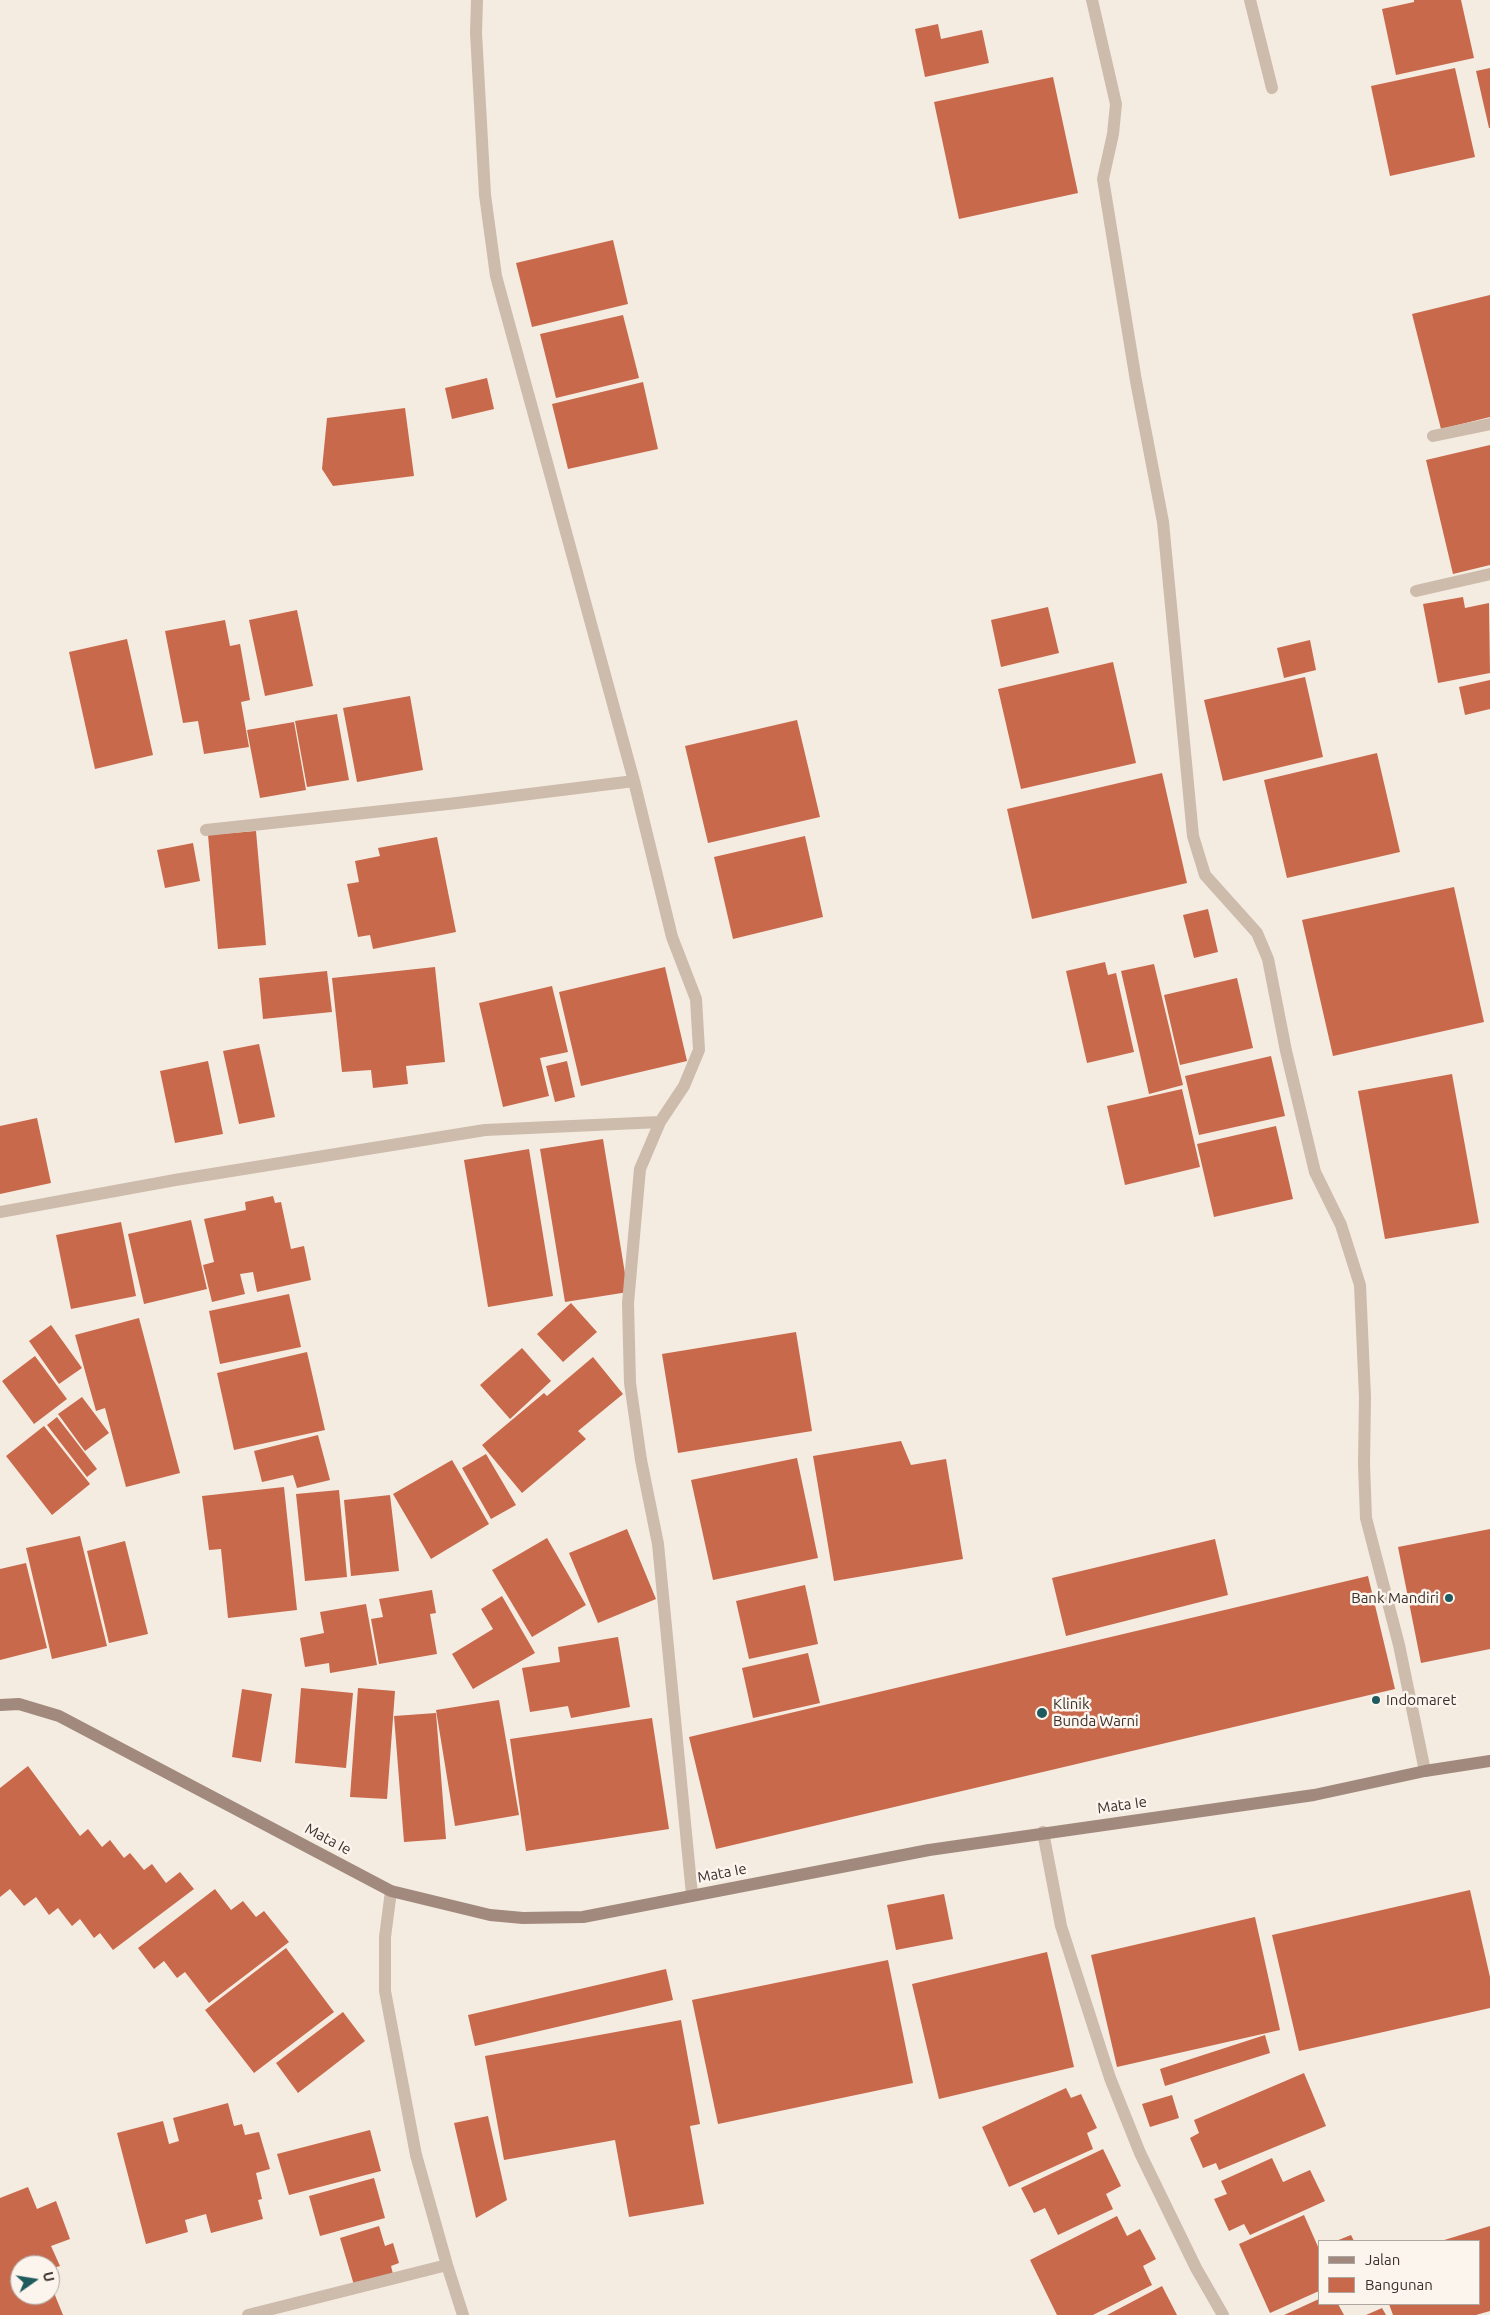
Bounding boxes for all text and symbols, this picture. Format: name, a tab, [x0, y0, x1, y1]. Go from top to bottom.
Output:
place label: Bank Mandiri	[1351, 1589, 1439, 1607]
marker: Bank Mandiri	[1443, 1592, 1455, 1604]
place label: Indomaret	[1386, 1691, 1456, 1709]
marker: Indomaret	[1370, 1694, 1382, 1706]
place label: Klinik Bunda Warni	[1053, 1695, 1139, 1730]
marker: Klinik Bunda Warni	[1035, 1706, 1049, 1720]
street label: Mata Ie	[1096, 1793, 1148, 1817]
street label: Mata Ie	[302, 1819, 354, 1859]
street label: Mata Ie	[696, 1859, 748, 1887]
legend	[1318, 2240, 1480, 2305]
text: Jalan	[1365, 2251, 1400, 2268]
north arrow	[10, 2255, 60, 2305]
text: U	[40, 2270, 58, 2283]
text: Bangunan	[1365, 2276, 1433, 2293]

